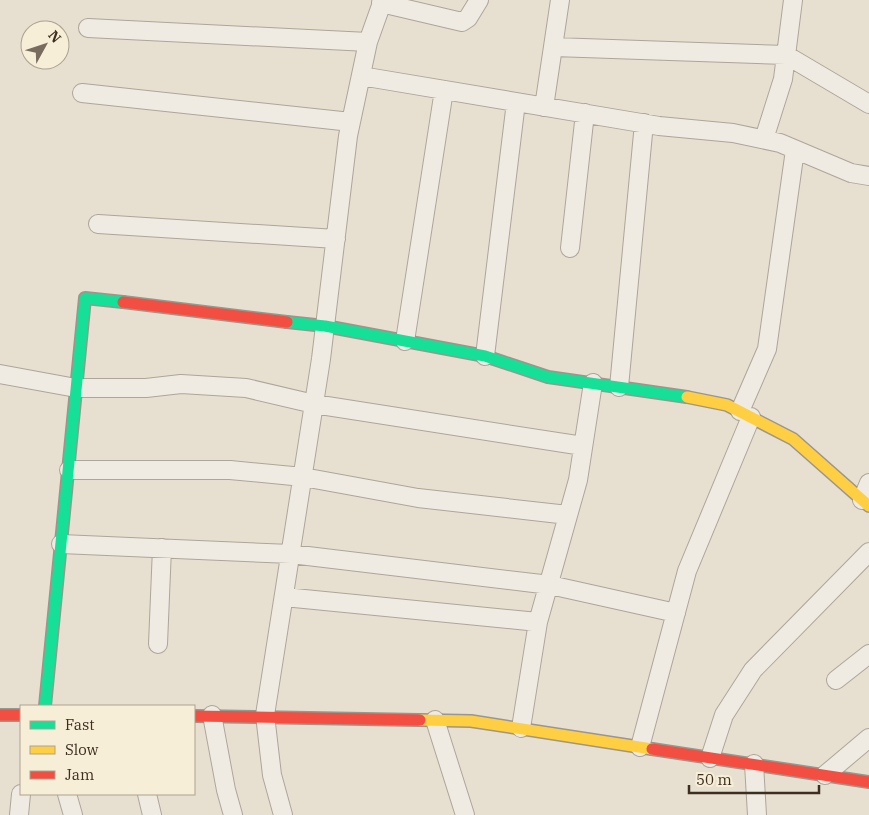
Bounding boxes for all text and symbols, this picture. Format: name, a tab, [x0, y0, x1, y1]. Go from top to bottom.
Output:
north arrow	[20, 20, 70, 70]
text: N	[45, 27, 65, 47]
legend	[20, 705, 195, 795]
text: Fast	[65, 715, 95, 734]
text: Slow	[65, 740, 99, 759]
scale bar	[689, 762, 819, 794]
text: Jam	[65, 765, 94, 784]
text: 50 m	[696, 770, 732, 789]

